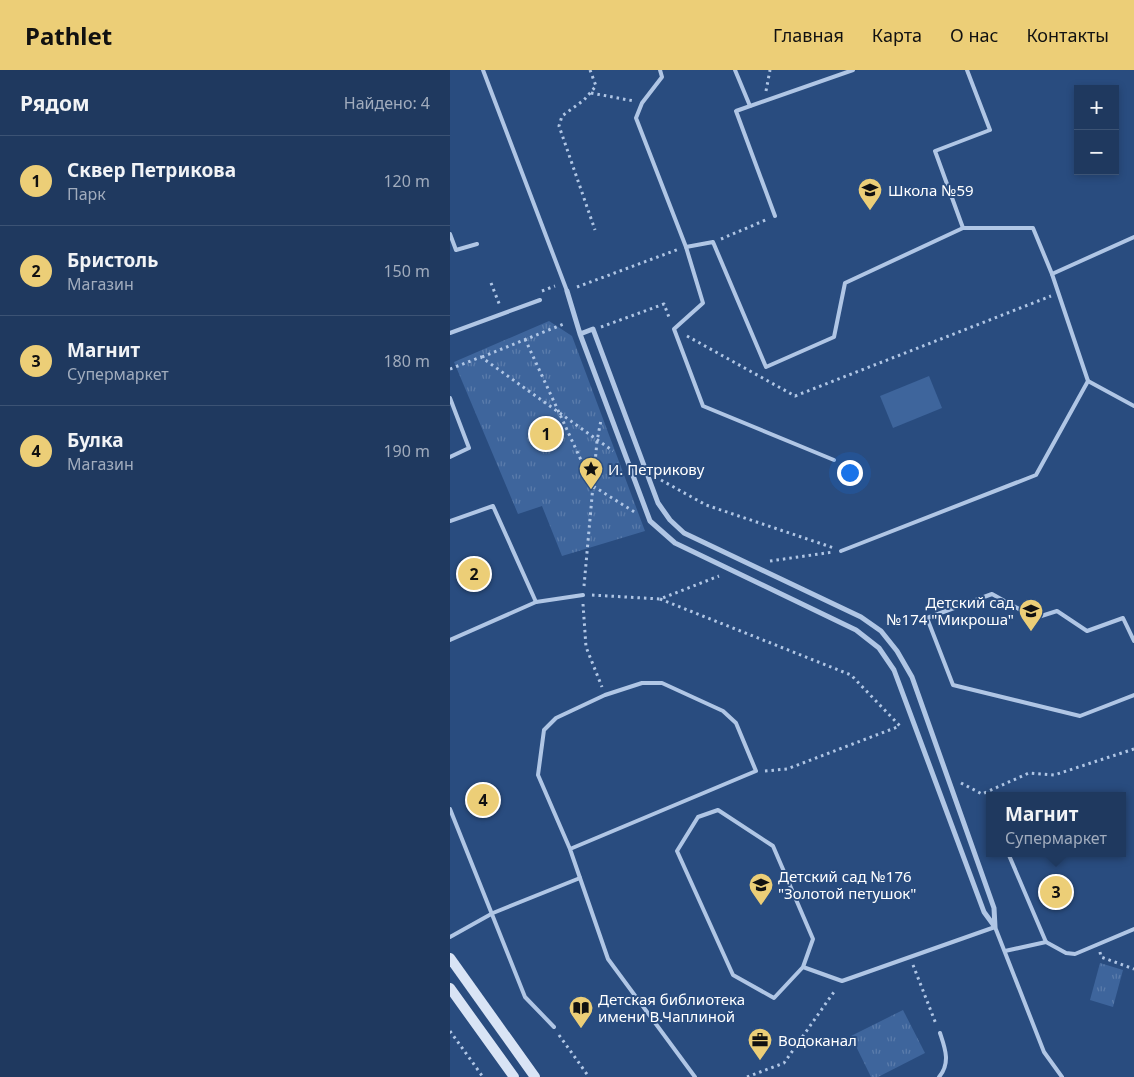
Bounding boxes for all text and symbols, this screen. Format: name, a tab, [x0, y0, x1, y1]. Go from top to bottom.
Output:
text: Pathlet	[25, 19, 112, 52]
text: Главная	[773, 23, 844, 47]
text: Карта	[872, 23, 922, 47]
text: О нас	[950, 23, 998, 47]
text: Контакты	[1026, 23, 1109, 47]
map controls	[1074, 85, 1119, 175]
button: +	[1074, 85, 1119, 130]
text: Рядом	[20, 89, 90, 117]
text: Найдено: 4	[344, 92, 430, 114]
button: −	[1074, 130, 1119, 175]
text: Сквер Петрикова	[67, 157, 236, 183]
text: 1	[31, 170, 41, 192]
text: 120 m	[383, 170, 430, 192]
school or university icon: Школа №59	[857, 177, 883, 211]
place label: Школа №59	[888, 180, 974, 200]
text: Парк	[67, 183, 106, 205]
text: Бристоль	[67, 247, 158, 273]
text: 2	[31, 260, 41, 282]
text: 150 m	[383, 260, 430, 282]
text: Магазин	[67, 273, 134, 295]
text: Магнит	[67, 337, 140, 363]
text: 3	[31, 350, 41, 372]
text: 180 m	[383, 350, 430, 372]
text: Супермаркет	[67, 363, 169, 385]
pin: 1	[530, 415, 562, 453]
text: Булка	[67, 427, 124, 453]
text: 4	[31, 440, 41, 462]
text: 190 m	[383, 440, 430, 462]
text: Магазин	[67, 453, 134, 475]
place icon: И. Петрикову	[578, 456, 604, 490]
place label: И. Петрикову	[608, 459, 705, 479]
your location	[837, 460, 863, 486]
pin: 2	[458, 555, 490, 593]
place label: Детский сад №174 "Микроша"	[886, 592, 1014, 629]
school or university icon: Детский сад №174 "Микроша"	[1018, 598, 1044, 632]
pin: 4	[467, 781, 499, 819]
popup	[986, 792, 1126, 857]
text: Магнит	[1005, 801, 1078, 827]
text: Супермаркет	[1005, 827, 1107, 849]
place label: Детский сад №176 "Золотой петушок"	[778, 866, 916, 903]
school or university icon: Детский сад №176 "Золотой петушок"	[748, 872, 774, 906]
pin: 3	[1040, 873, 1072, 911]
place label: Детская библиотека имени В.Чаплиной	[598, 989, 745, 1026]
library icon: Детская библиотека имени В.Чаплиной	[568, 995, 594, 1029]
office icon: Водоканал	[747, 1027, 773, 1061]
place label: Водоканал	[778, 1030, 857, 1050]

